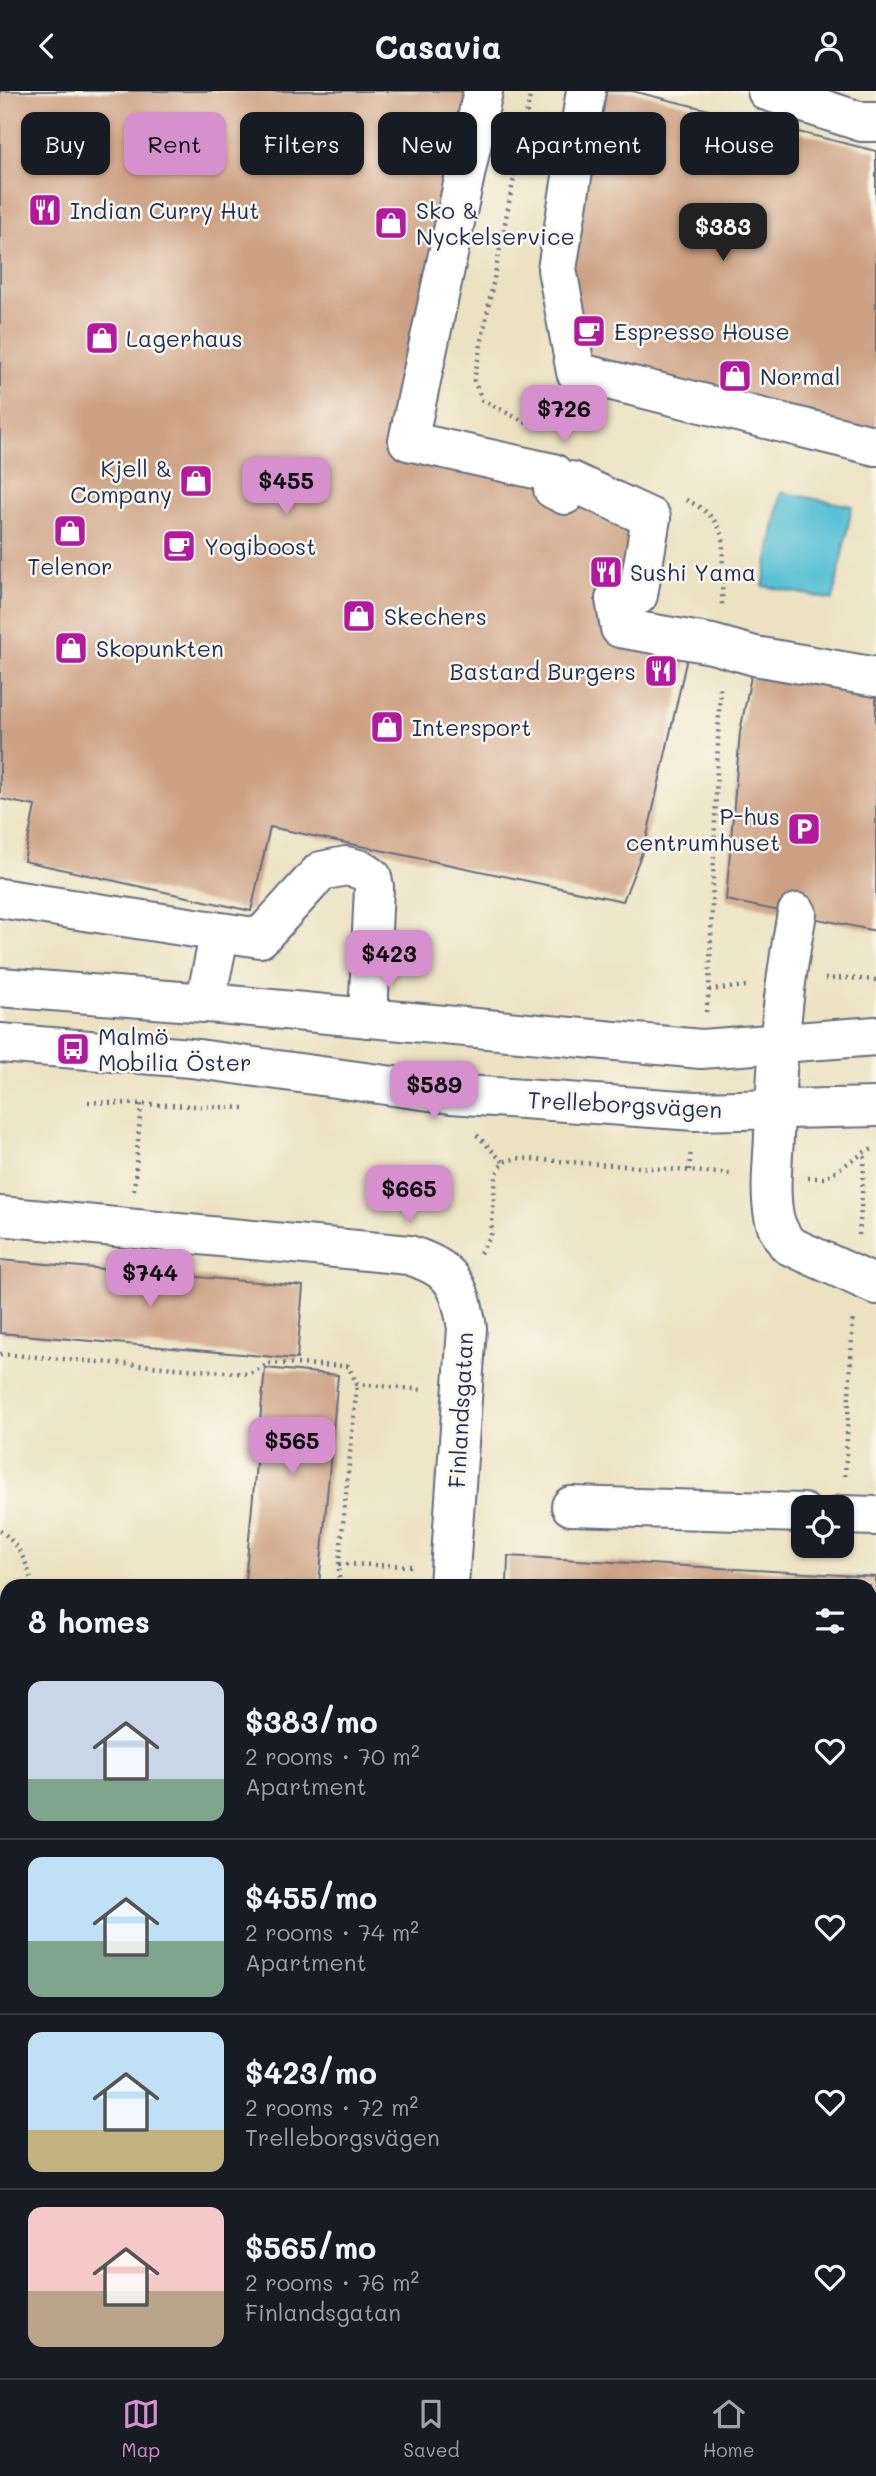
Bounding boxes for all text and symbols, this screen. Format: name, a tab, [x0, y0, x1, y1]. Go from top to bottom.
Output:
text: Casavia	[375, 25, 501, 67]
icon: back	[28, 27, 66, 65]
icon: person	[810, 27, 848, 65]
chip: Buy	[21, 112, 110, 175]
chip: Rent	[124, 112, 226, 175]
chip: Filters	[240, 112, 364, 175]
chip: New	[378, 112, 477, 175]
chip: Apartment	[491, 112, 666, 175]
chip: House	[680, 112, 799, 175]
restaurant icon: Indian Curry Hut	[26, 191, 64, 229]
place label: Indian Curry Hut	[70, 195, 259, 225]
place label: Sko & Nyckelservice	[416, 195, 575, 251]
shop icon: Sko & Nyckelservice	[372, 204, 410, 242]
pin: $383	[682, 204, 764, 263]
text: $383	[695, 211, 751, 241]
cafe icon: Espresso House	[570, 312, 608, 350]
place label: Espresso House	[614, 316, 790, 346]
shop icon: Lagerhaus	[83, 319, 121, 357]
place label: Lagerhaus	[126, 323, 243, 353]
shop icon: Normal	[716, 357, 754, 395]
place label: Normal	[760, 361, 841, 391]
pin: $726	[523, 385, 605, 445]
text: $726	[537, 393, 591, 423]
place label: Kjell & Company	[70, 453, 172, 509]
pin: $455	[245, 457, 327, 517]
shop icon: Kjell & Company	[177, 462, 215, 500]
text: $455	[258, 465, 314, 495]
shop icon: Telenor	[51, 512, 89, 550]
cafe icon: Yogiboost	[160, 527, 198, 565]
place label: Yogiboost	[204, 531, 316, 561]
place label: Telenor	[28, 551, 113, 581]
restaurant icon: Sushi Yama	[587, 553, 625, 591]
place label: Sushi Yama	[630, 557, 756, 587]
shop icon: Skechers	[340, 597, 378, 635]
place label: Skechers	[384, 601, 487, 631]
shop icon: Skopunkten	[52, 629, 90, 667]
place label: Skopunkten	[96, 633, 224, 663]
restaurant icon: Bastard Burgers	[642, 652, 680, 690]
place label: Bastard Burgers	[450, 656, 636, 686]
shop icon: Intersport	[368, 708, 406, 746]
place label: Intersport	[412, 712, 531, 742]
place label: P-hus centrumhuset	[626, 801, 780, 857]
parking icon: P-hus centrumhuset	[785, 810, 823, 848]
pin: $423	[348, 930, 430, 990]
text: $423	[361, 938, 417, 968]
place label: Malmö Mobilia Öster	[98, 1021, 251, 1077]
bus stop icon: Malmö Mobilia Öster	[54, 1030, 92, 1068]
pin: $589	[393, 1061, 475, 1121]
text: $589	[406, 1069, 462, 1099]
street label: Trelleborgsvägen	[527, 1084, 723, 1124]
pin: $665	[368, 1165, 450, 1225]
text: $665	[381, 1173, 437, 1203]
pin: $744	[109, 1249, 191, 1309]
text: $744	[122, 1257, 178, 1287]
street label: Finlandsgatan	[441, 1331, 479, 1489]
pin: $565	[251, 1417, 333, 1477]
text: $565	[265, 1425, 320, 1455]
map controls	[791, 1495, 854, 1558]
button: locate	[791, 1495, 854, 1558]
text: 8 homes	[28, 1601, 150, 1641]
icon: filters	[811, 1602, 849, 1640]
text: $383/mo	[245, 1701, 378, 1741]
icon: home	[84, 1709, 168, 1793]
icon: heart	[811, 1732, 849, 1770]
text: 2 rooms · 70 m²	[245, 1741, 420, 1771]
text: Apartment	[245, 1771, 367, 1801]
text: $455/mo	[245, 1877, 377, 1917]
icon: home	[84, 1885, 168, 1969]
icon: heart	[811, 1908, 849, 1946]
text: 2 rooms · 74 m²	[245, 1917, 419, 1947]
text: Apartment	[245, 1947, 367, 1977]
text: $423/mo	[245, 2052, 377, 2092]
icon: home	[84, 2060, 168, 2144]
icon: heart	[811, 2083, 849, 2121]
text: 2 rooms · 72 m²	[245, 2092, 418, 2122]
text: Trelleborgsvägen	[245, 2122, 440, 2152]
text: $565/mo	[245, 2227, 376, 2267]
icon: home	[84, 2235, 168, 2319]
icon: heart	[811, 2258, 849, 2296]
text: 2 rooms · 76 m²	[245, 2267, 419, 2297]
text: Finlandsgatan	[245, 2297, 401, 2327]
tab: Map	[122, 2395, 160, 2462]
tab: Saved	[403, 2395, 460, 2462]
tab: Home	[703, 2395, 754, 2462]

